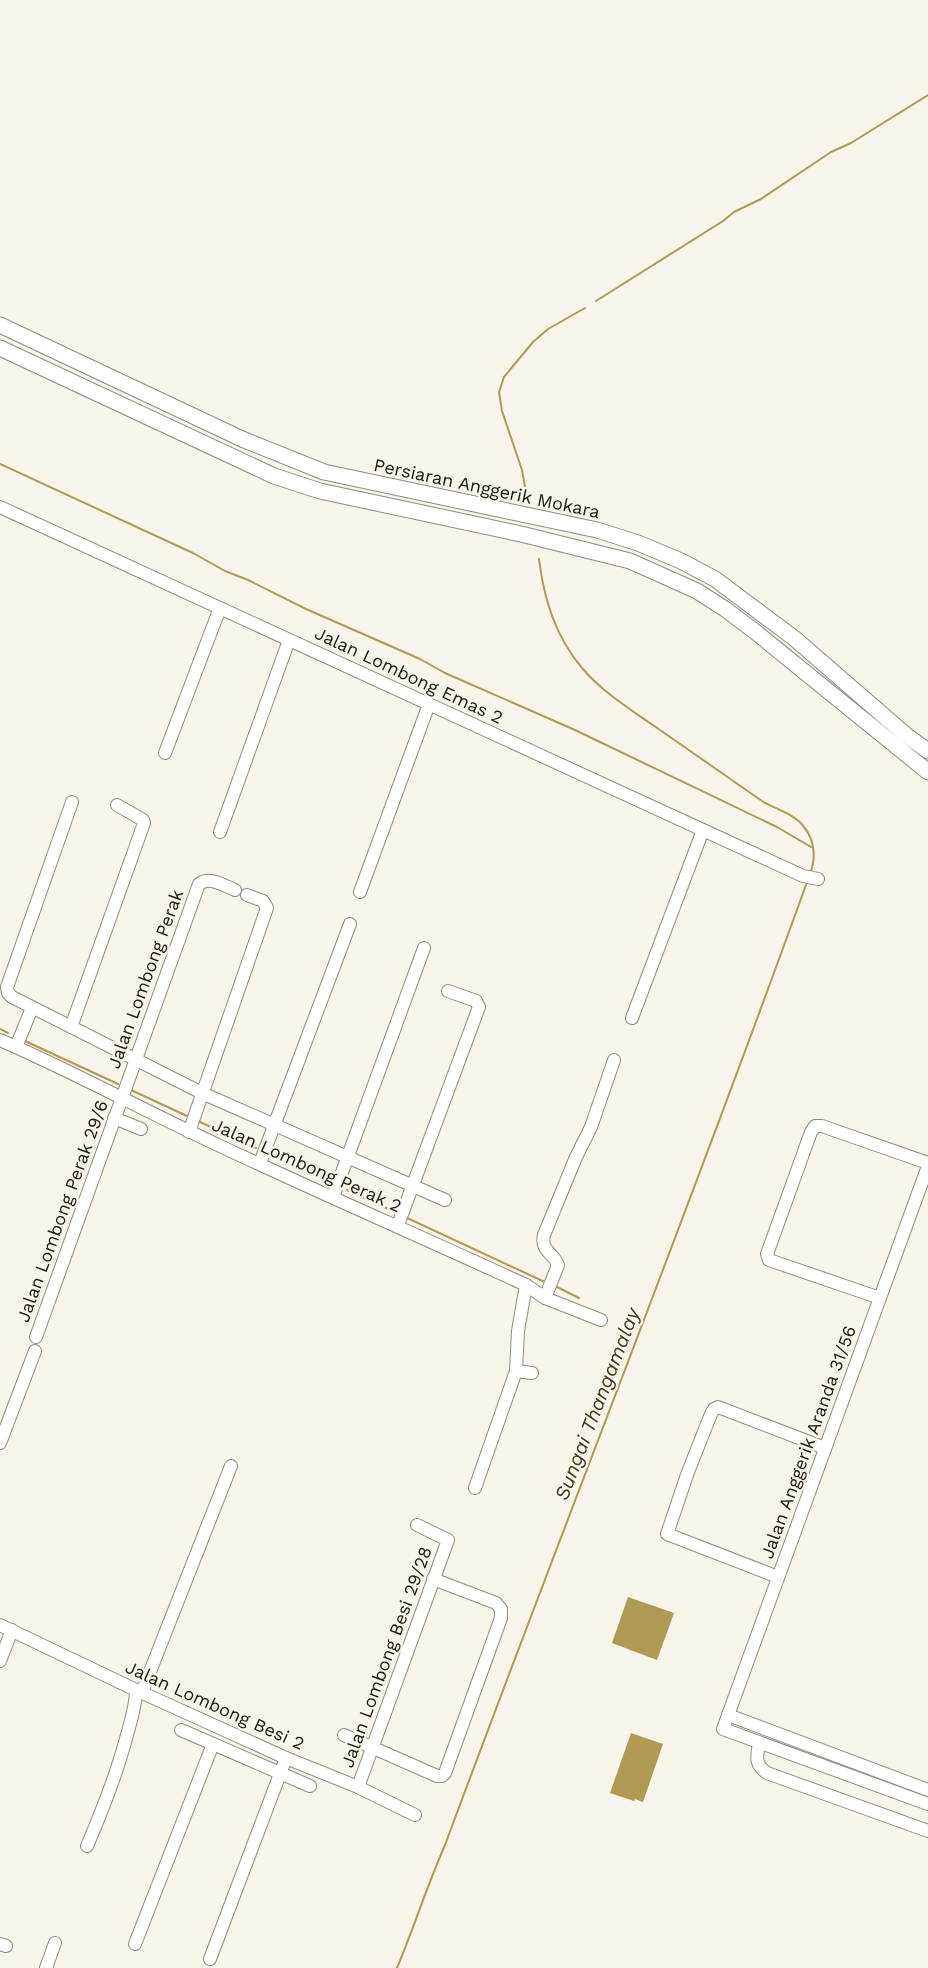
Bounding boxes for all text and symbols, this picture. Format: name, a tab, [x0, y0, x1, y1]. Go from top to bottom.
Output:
street label: Persiaran Anggerik Mokara	[372, 454, 602, 522]
street label: Jalan Lombong Emas 2	[311, 622, 507, 728]
street label: Jalan Lombong Perak	[103, 887, 187, 1071]
street label: Jalan Lombong Perak 29/6	[12, 1097, 112, 1325]
street label: Jalan Lombong Perak 2	[209, 1114, 405, 1216]
water label: Sungai Thangamalay	[549, 1303, 645, 1504]
street label: Jalan Anggerik Aranda 31/56	[756, 1323, 860, 1561]
street label: Jalan Lombong Besi 29/28	[336, 1544, 436, 1770]
street label: Jalan Lombong Besi 2	[122, 1656, 308, 1754]

